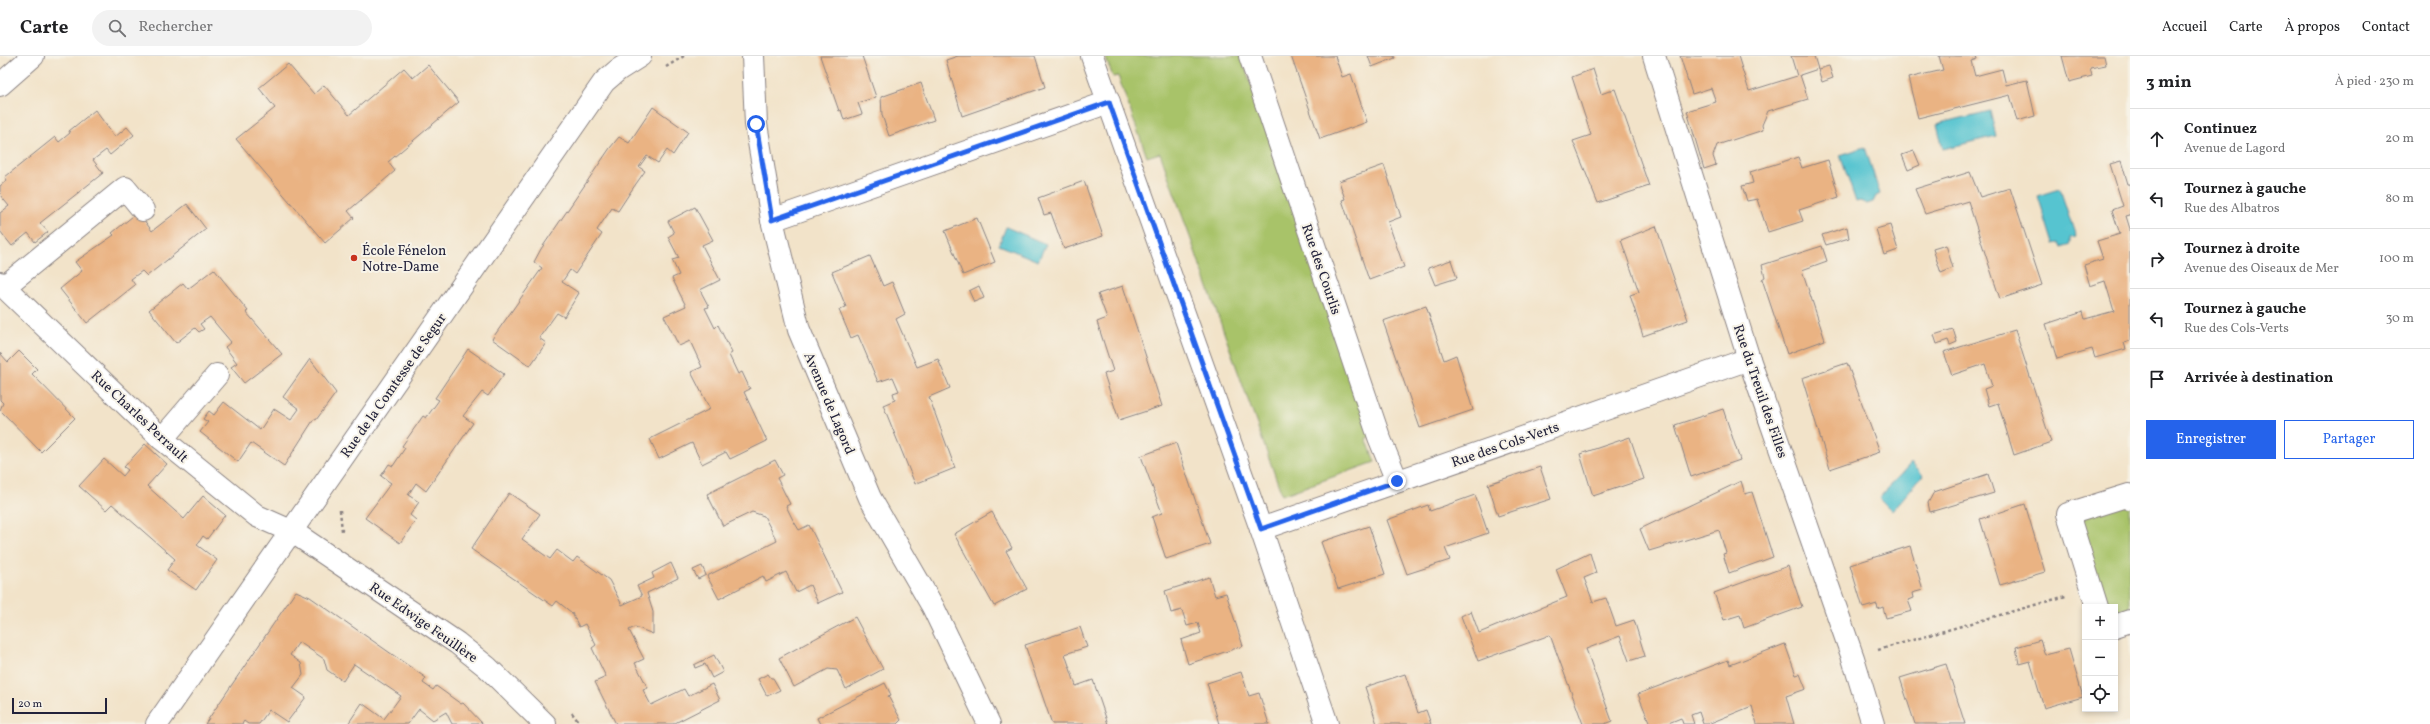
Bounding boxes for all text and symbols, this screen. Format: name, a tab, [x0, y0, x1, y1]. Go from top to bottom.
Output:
search box	[92, 10, 372, 46]
text: Carte	[20, 15, 68, 41]
icon: search	[106, 17, 128, 39]
text: Rechercher	[138, 17, 213, 38]
text: Accueil	[2162, 18, 2207, 37]
text: Carte	[2229, 18, 2263, 37]
text: À propos	[2285, 18, 2340, 37]
text: Contact	[2362, 18, 2410, 37]
text: 3 min	[2146, 71, 2192, 94]
text: À pied · 230 m	[2335, 73, 2414, 91]
route start	[747, 115, 765, 133]
text: Continuez	[2184, 119, 2257, 140]
icon: ahead	[2146, 128, 2168, 150]
text: 20 m	[2385, 130, 2414, 148]
text: Avenue de Lagord	[2184, 140, 2285, 158]
text: Tournez à gauche	[2184, 179, 2306, 200]
icon: left	[2146, 188, 2168, 210]
text: 80 m	[2385, 190, 2414, 208]
text: Rue des Albatros	[2184, 200, 2280, 218]
street label: Rue des Courlis	[1296, 221, 1345, 317]
text: Tournez à droite	[2184, 239, 2300, 260]
place label: École Fénelon Notre-Dame	[362, 242, 446, 277]
icon: right	[2146, 248, 2168, 270]
text: 100 m	[2379, 250, 2414, 268]
marker: École Fénelon Notre-Dame	[349, 253, 359, 263]
text: Avenue des Oiseaux de Mer	[2184, 260, 2339, 278]
text: Tournez à gauche	[2184, 299, 2306, 320]
icon: left	[2146, 308, 2168, 330]
street label: Rue de la Comtesse de Segur	[337, 310, 452, 462]
text: 30 m	[2386, 310, 2414, 328]
text: Rue des Cols-Verts	[2184, 320, 2289, 338]
street label: Rue du Treuil des Filles	[1728, 322, 1791, 461]
street label: Avenue de Lagord	[799, 350, 859, 458]
street label: Rue Charles Perrault	[86, 367, 192, 467]
icon: arrive	[2146, 368, 2168, 390]
text: Arrivée à destination	[2184, 368, 2333, 389]
street label: Rue des Cols-Verts	[1449, 418, 1562, 473]
button: Enregistrer	[2146, 420, 2276, 459]
button: Partager	[2284, 420, 2414, 459]
route end	[1388, 472, 1406, 490]
street label: Rue Edwige Feuillère	[365, 579, 481, 668]
map controls	[2082, 604, 2118, 712]
button: +	[2082, 604, 2118, 640]
button: −	[2082, 640, 2118, 676]
button: locate	[2082, 676, 2118, 712]
scale bar	[12, 696, 107, 715]
text: 20 m	[18, 697, 42, 712]

